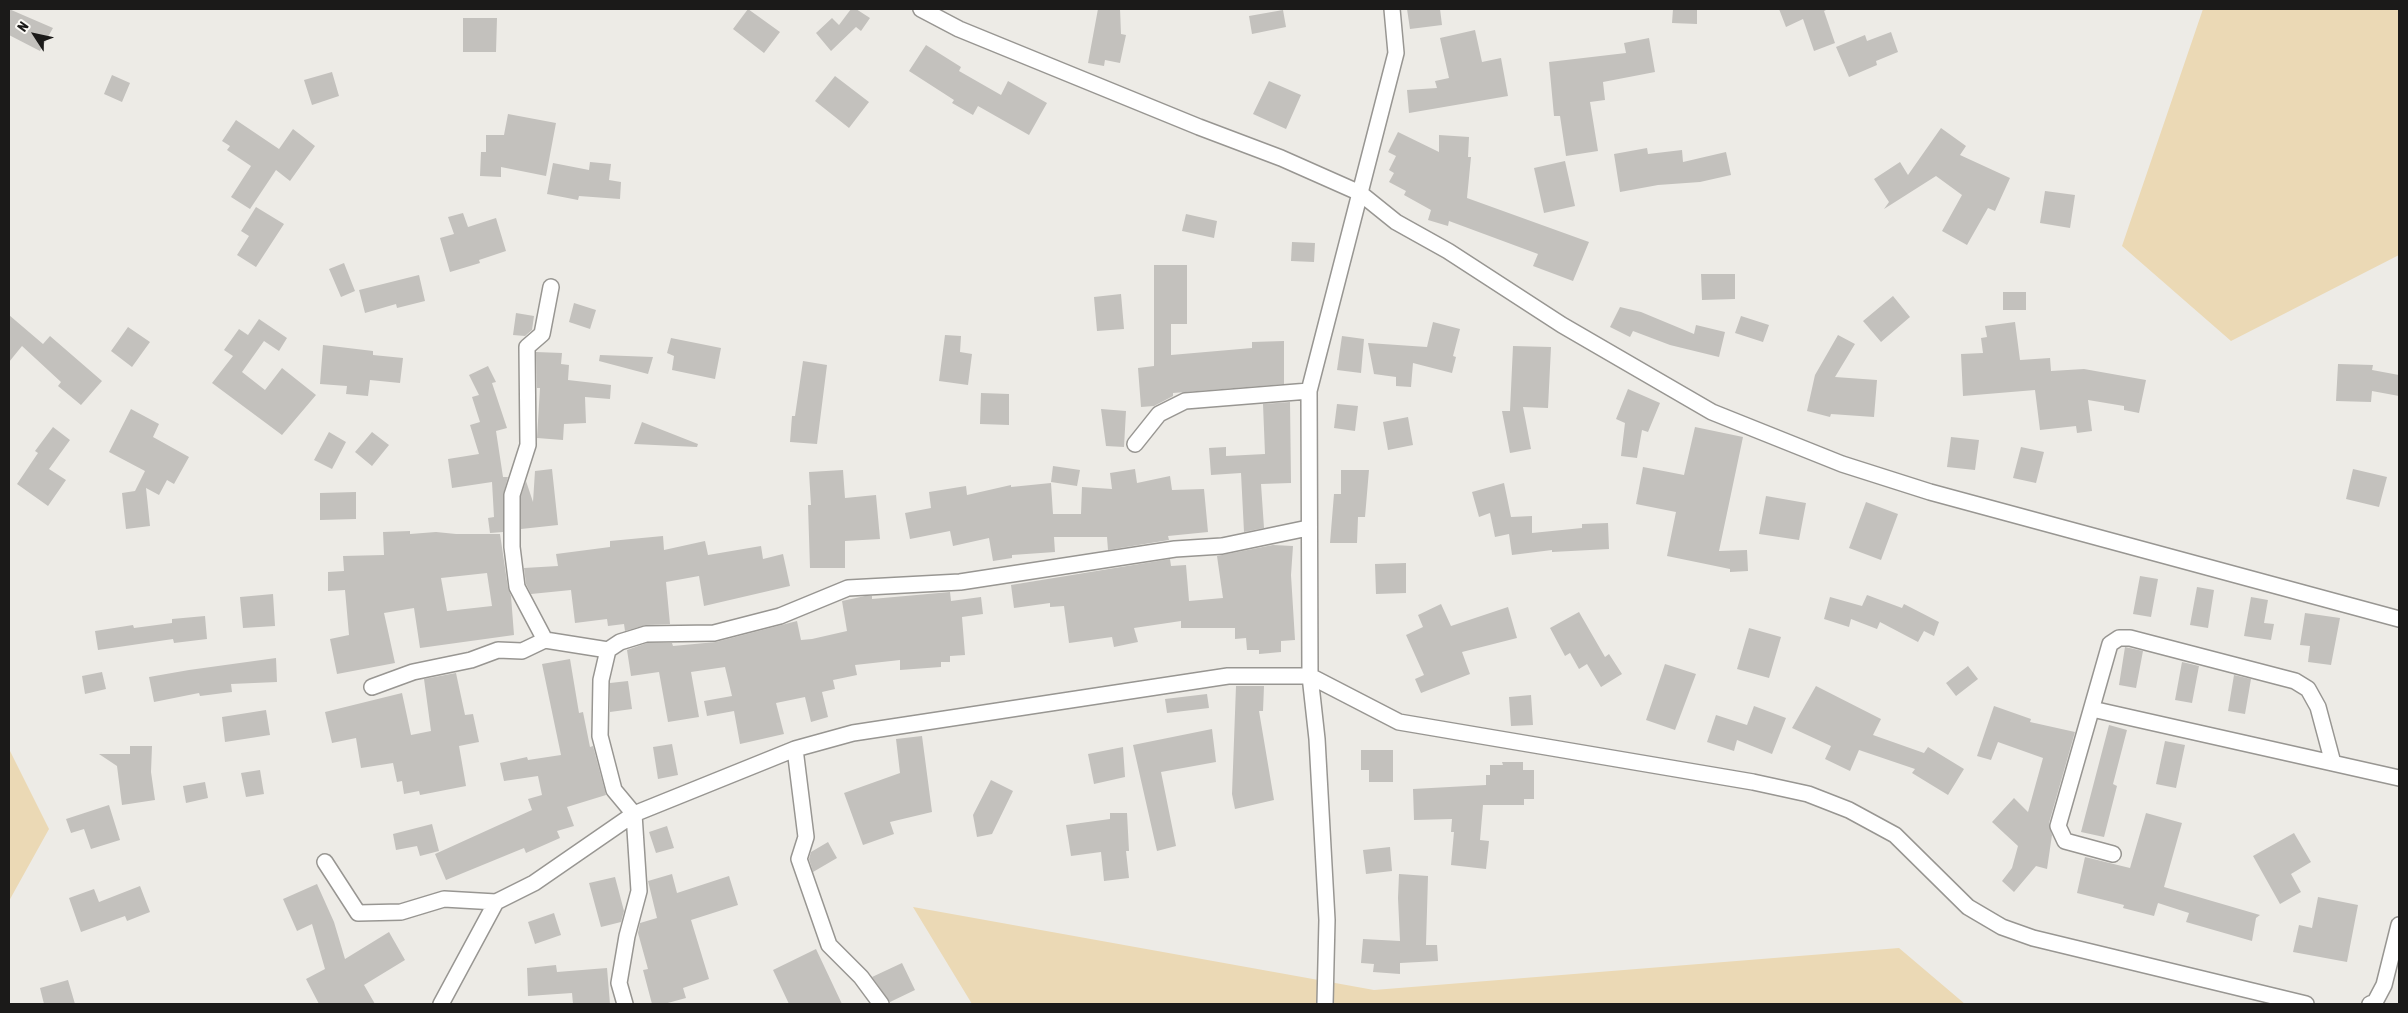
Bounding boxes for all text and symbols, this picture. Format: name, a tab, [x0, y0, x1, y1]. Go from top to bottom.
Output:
north arrow	[10, 10, 60, 60]
text: N	[14, 18, 32, 34]

